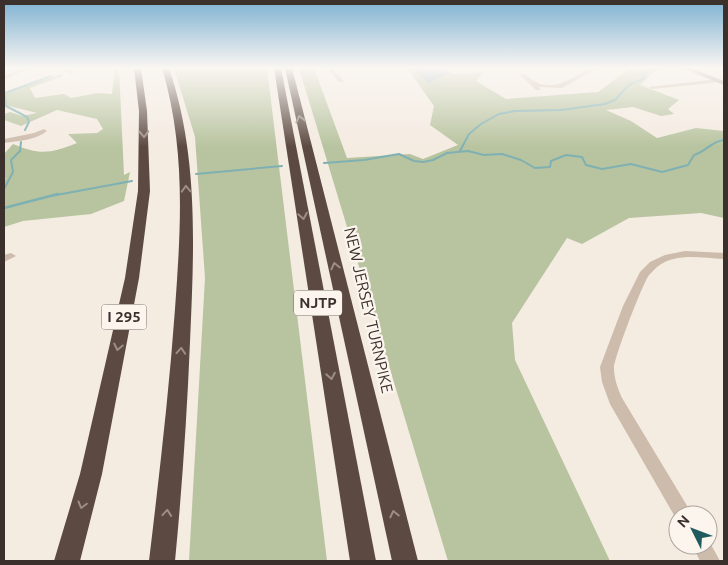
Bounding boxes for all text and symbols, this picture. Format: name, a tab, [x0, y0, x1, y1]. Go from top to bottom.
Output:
one-way arrow	[295, 114, 306, 123]
one-way arrow	[138, 130, 149, 138]
one-way arrow	[181, 184, 191, 192]
one-way arrow	[297, 211, 307, 220]
street label: NEW JERSEY TURNPIKE	[341, 225, 397, 395]
one-way arrow	[330, 261, 341, 270]
road number: NJTP	[294, 290, 342, 316]
road number: I 295	[102, 304, 146, 330]
one-way arrow	[113, 342, 124, 351]
one-way arrow	[176, 347, 187, 355]
one-way arrow	[325, 371, 335, 380]
one-way arrow	[78, 501, 88, 509]
north arrow	[668, 505, 718, 555]
one-way arrow	[161, 508, 172, 516]
one-way arrow	[389, 509, 400, 518]
text: N	[674, 512, 693, 531]

